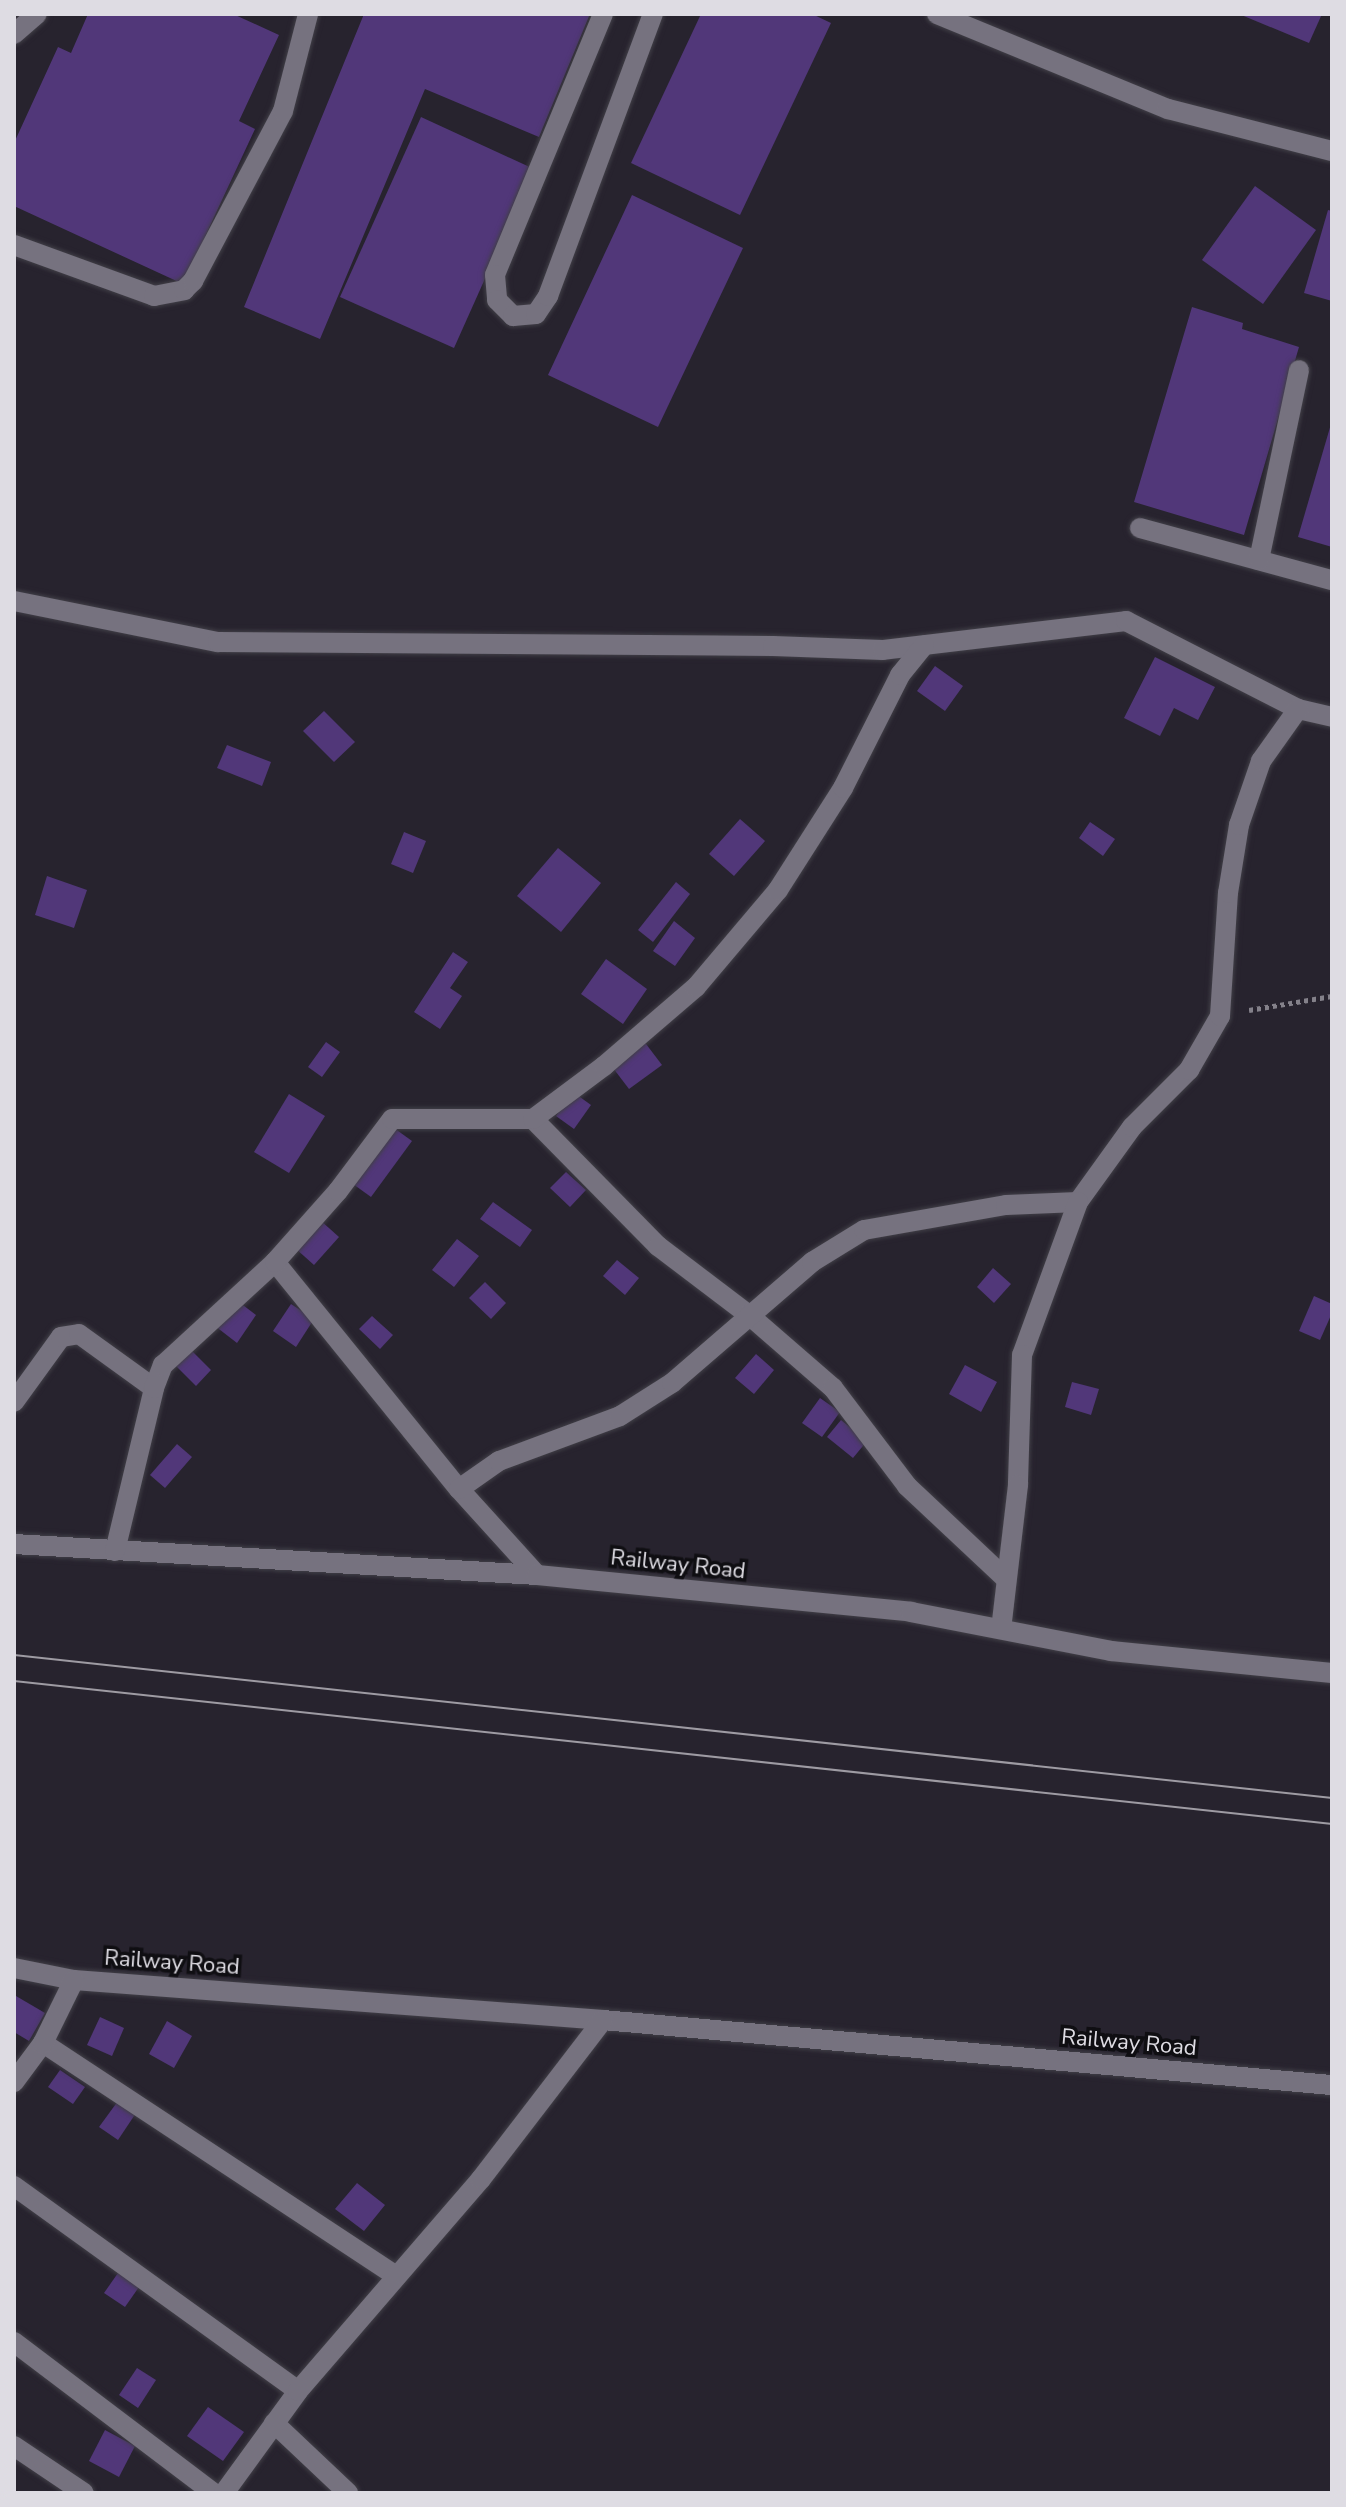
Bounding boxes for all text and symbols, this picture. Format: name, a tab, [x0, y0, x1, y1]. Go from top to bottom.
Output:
street label: Railway Road	[609, 1545, 747, 1585]
street label: Railway Road	[103, 1945, 241, 1981]
street label: Railway Road	[1060, 2024, 1198, 2062]

